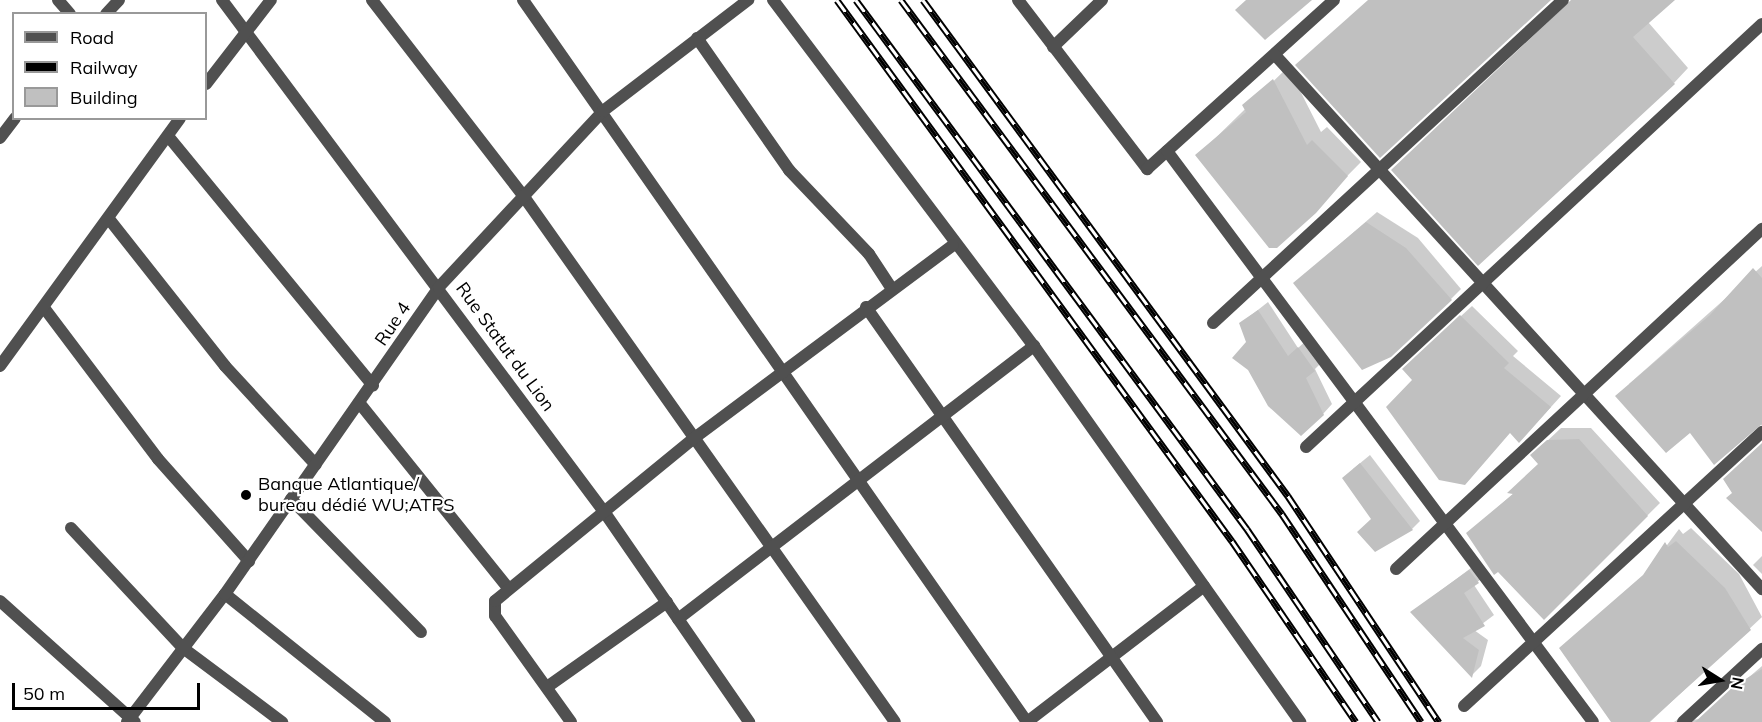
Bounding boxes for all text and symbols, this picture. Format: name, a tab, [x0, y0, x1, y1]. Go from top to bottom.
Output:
legend	[12, 12, 207, 120]
text: Road	[70, 26, 114, 49]
text: Railway	[70, 56, 138, 79]
text: Building	[70, 86, 138, 109]
street label: Rue Statut du Lion	[451, 278, 559, 416]
street label: Rue 4	[371, 298, 415, 350]
place label: Banque Atlantique/ bureau dédié WU;ATPS	[258, 474, 454, 516]
marker: Banque Atlantique/ bureau dédié WU;ATPS	[239, 488, 253, 502]
north arrow	[1690, 650, 1750, 710]
scale bar	[15, 671, 202, 709]
text: N	[1727, 676, 1749, 691]
text: 50 m	[23, 682, 65, 705]

